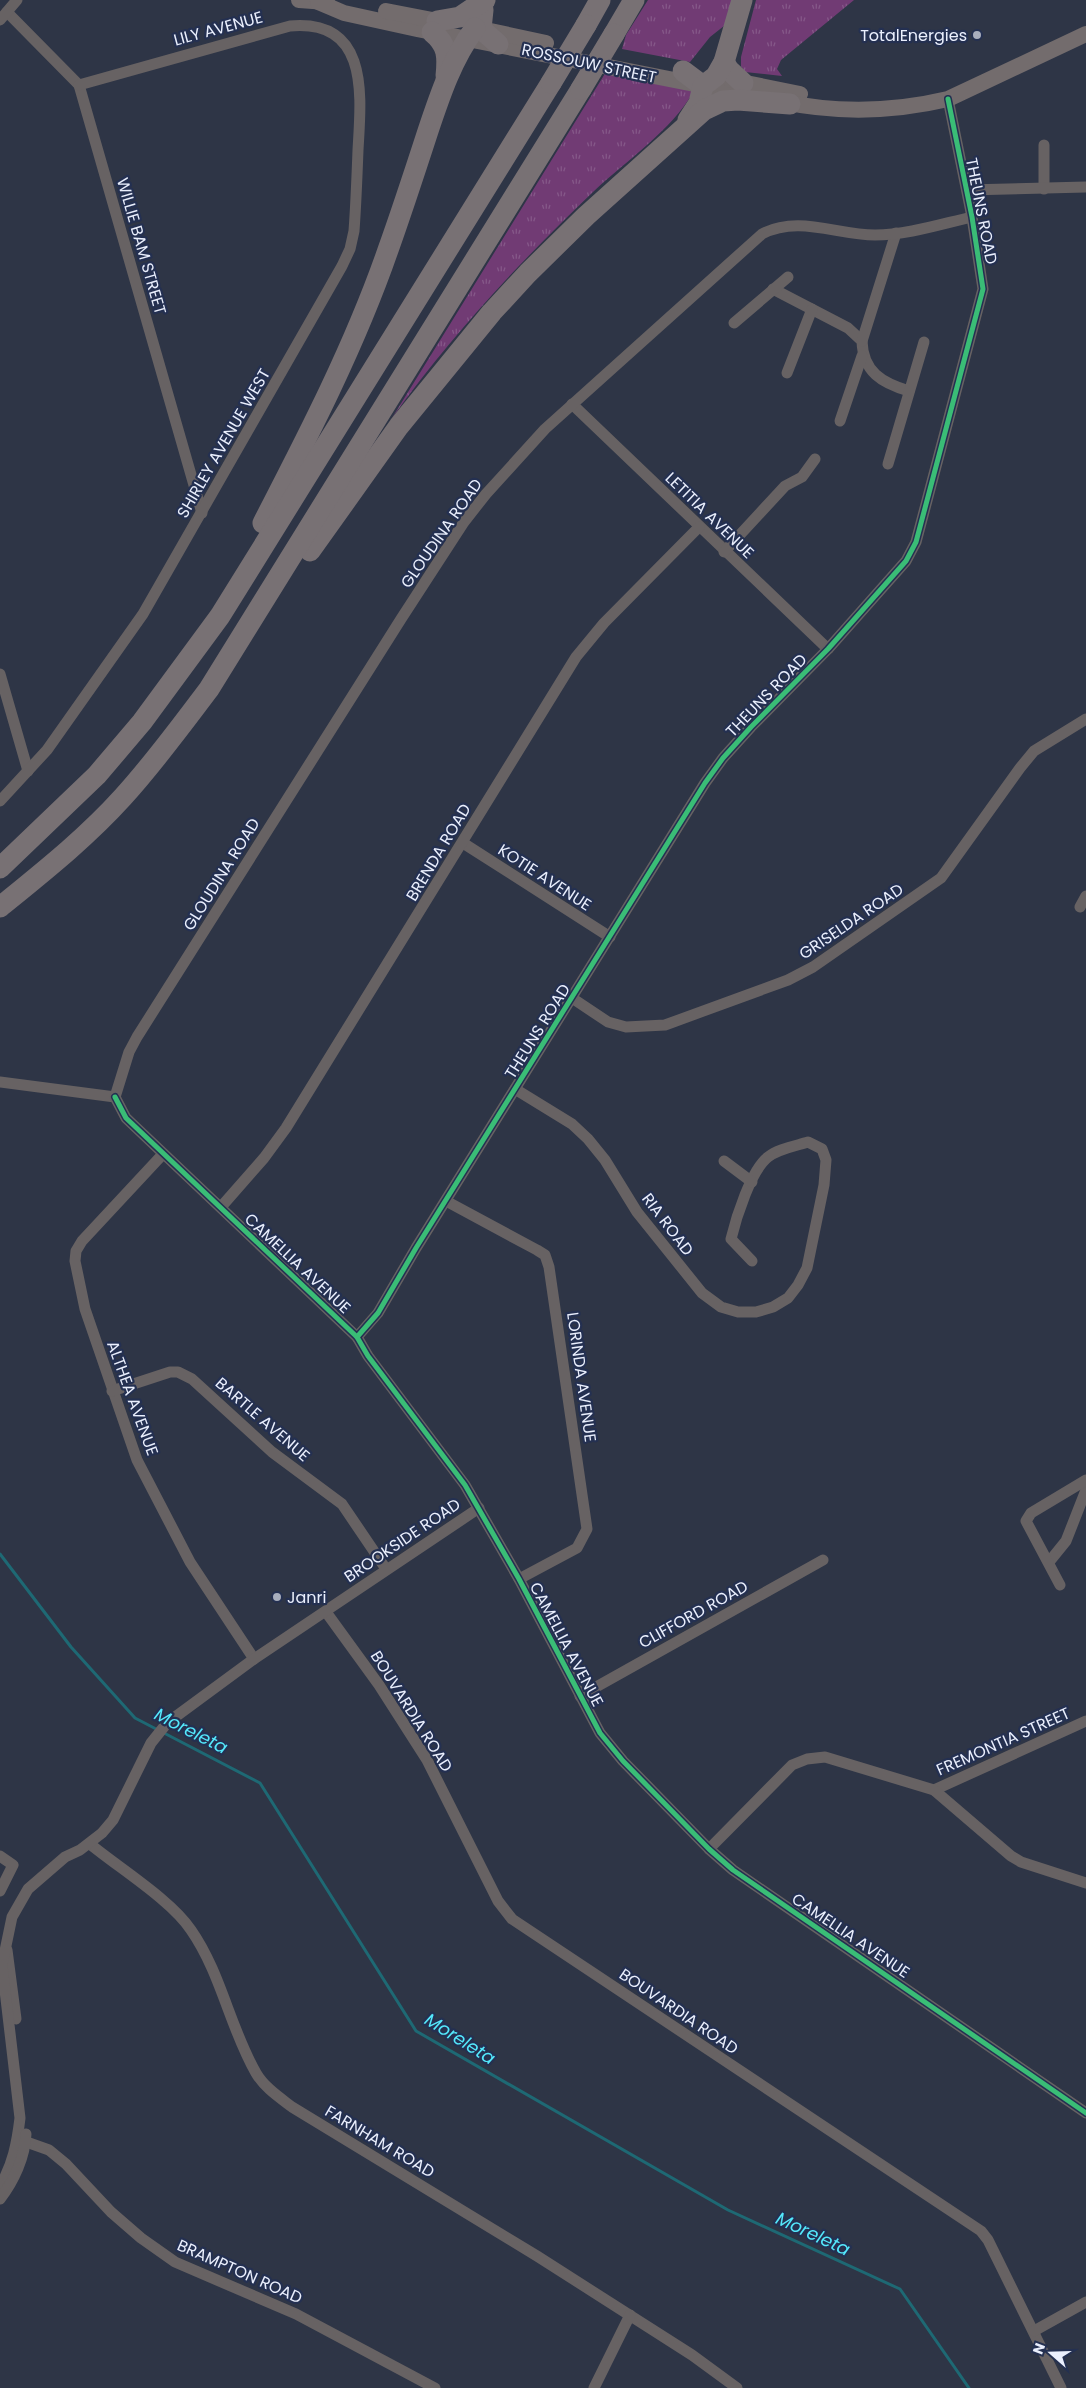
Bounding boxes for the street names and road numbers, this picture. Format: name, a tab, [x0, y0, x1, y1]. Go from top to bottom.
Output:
street label: LILY AVENUE	[171, 6, 265, 51]
street label: ROSSOUW STREET	[519, 38, 659, 89]
street label: THEUNS ROAD	[960, 156, 1003, 266]
street label: WILLIE BAM STREET	[111, 175, 172, 318]
street label: SHIRLEY AVENUE WEST	[171, 364, 276, 522]
street label: LETITIA AVENUE	[660, 467, 759, 564]
street label: GLOUDINA ROAD	[395, 474, 488, 593]
street label: THEUNS ROAD	[721, 648, 812, 742]
street label: BRENDA ROAD	[400, 799, 477, 905]
street label: GLOUDINA ROAD	[178, 814, 265, 935]
street label: KOTIE AVENUE	[493, 839, 596, 916]
street label: GRISELDA ROAD	[795, 878, 908, 965]
street label: THEUNS ROAD	[499, 979, 576, 1083]
street label: RIA ROAD	[636, 1188, 699, 1260]
street label: CAMELLIA AVENUE	[239, 1208, 356, 1319]
street label: LORINDA AVENUE	[561, 1311, 602, 1443]
street label: ALTHEA AVENUE	[101, 1337, 164, 1459]
street label: BARTLE AVENUE	[210, 1372, 315, 1467]
street label: BROOKSIDE ROAD	[340, 1493, 465, 1588]
street label: CLIFFORD ROAD	[634, 1575, 752, 1654]
street label: CAMELLIA AVENUE	[524, 1578, 609, 1711]
street label: BOUVARDIA ROAD	[365, 1646, 458, 1776]
street label: FREMONTIA STREET	[933, 1702, 1074, 1781]
street label: CAMELLIA AVENUE	[787, 1887, 914, 1984]
street label: BOUVARDIA ROAD	[615, 1963, 743, 2060]
street label: FARNHAM ROAD	[321, 2100, 439, 2183]
street label: BRAMPTON ROAD	[174, 2234, 306, 2309]

